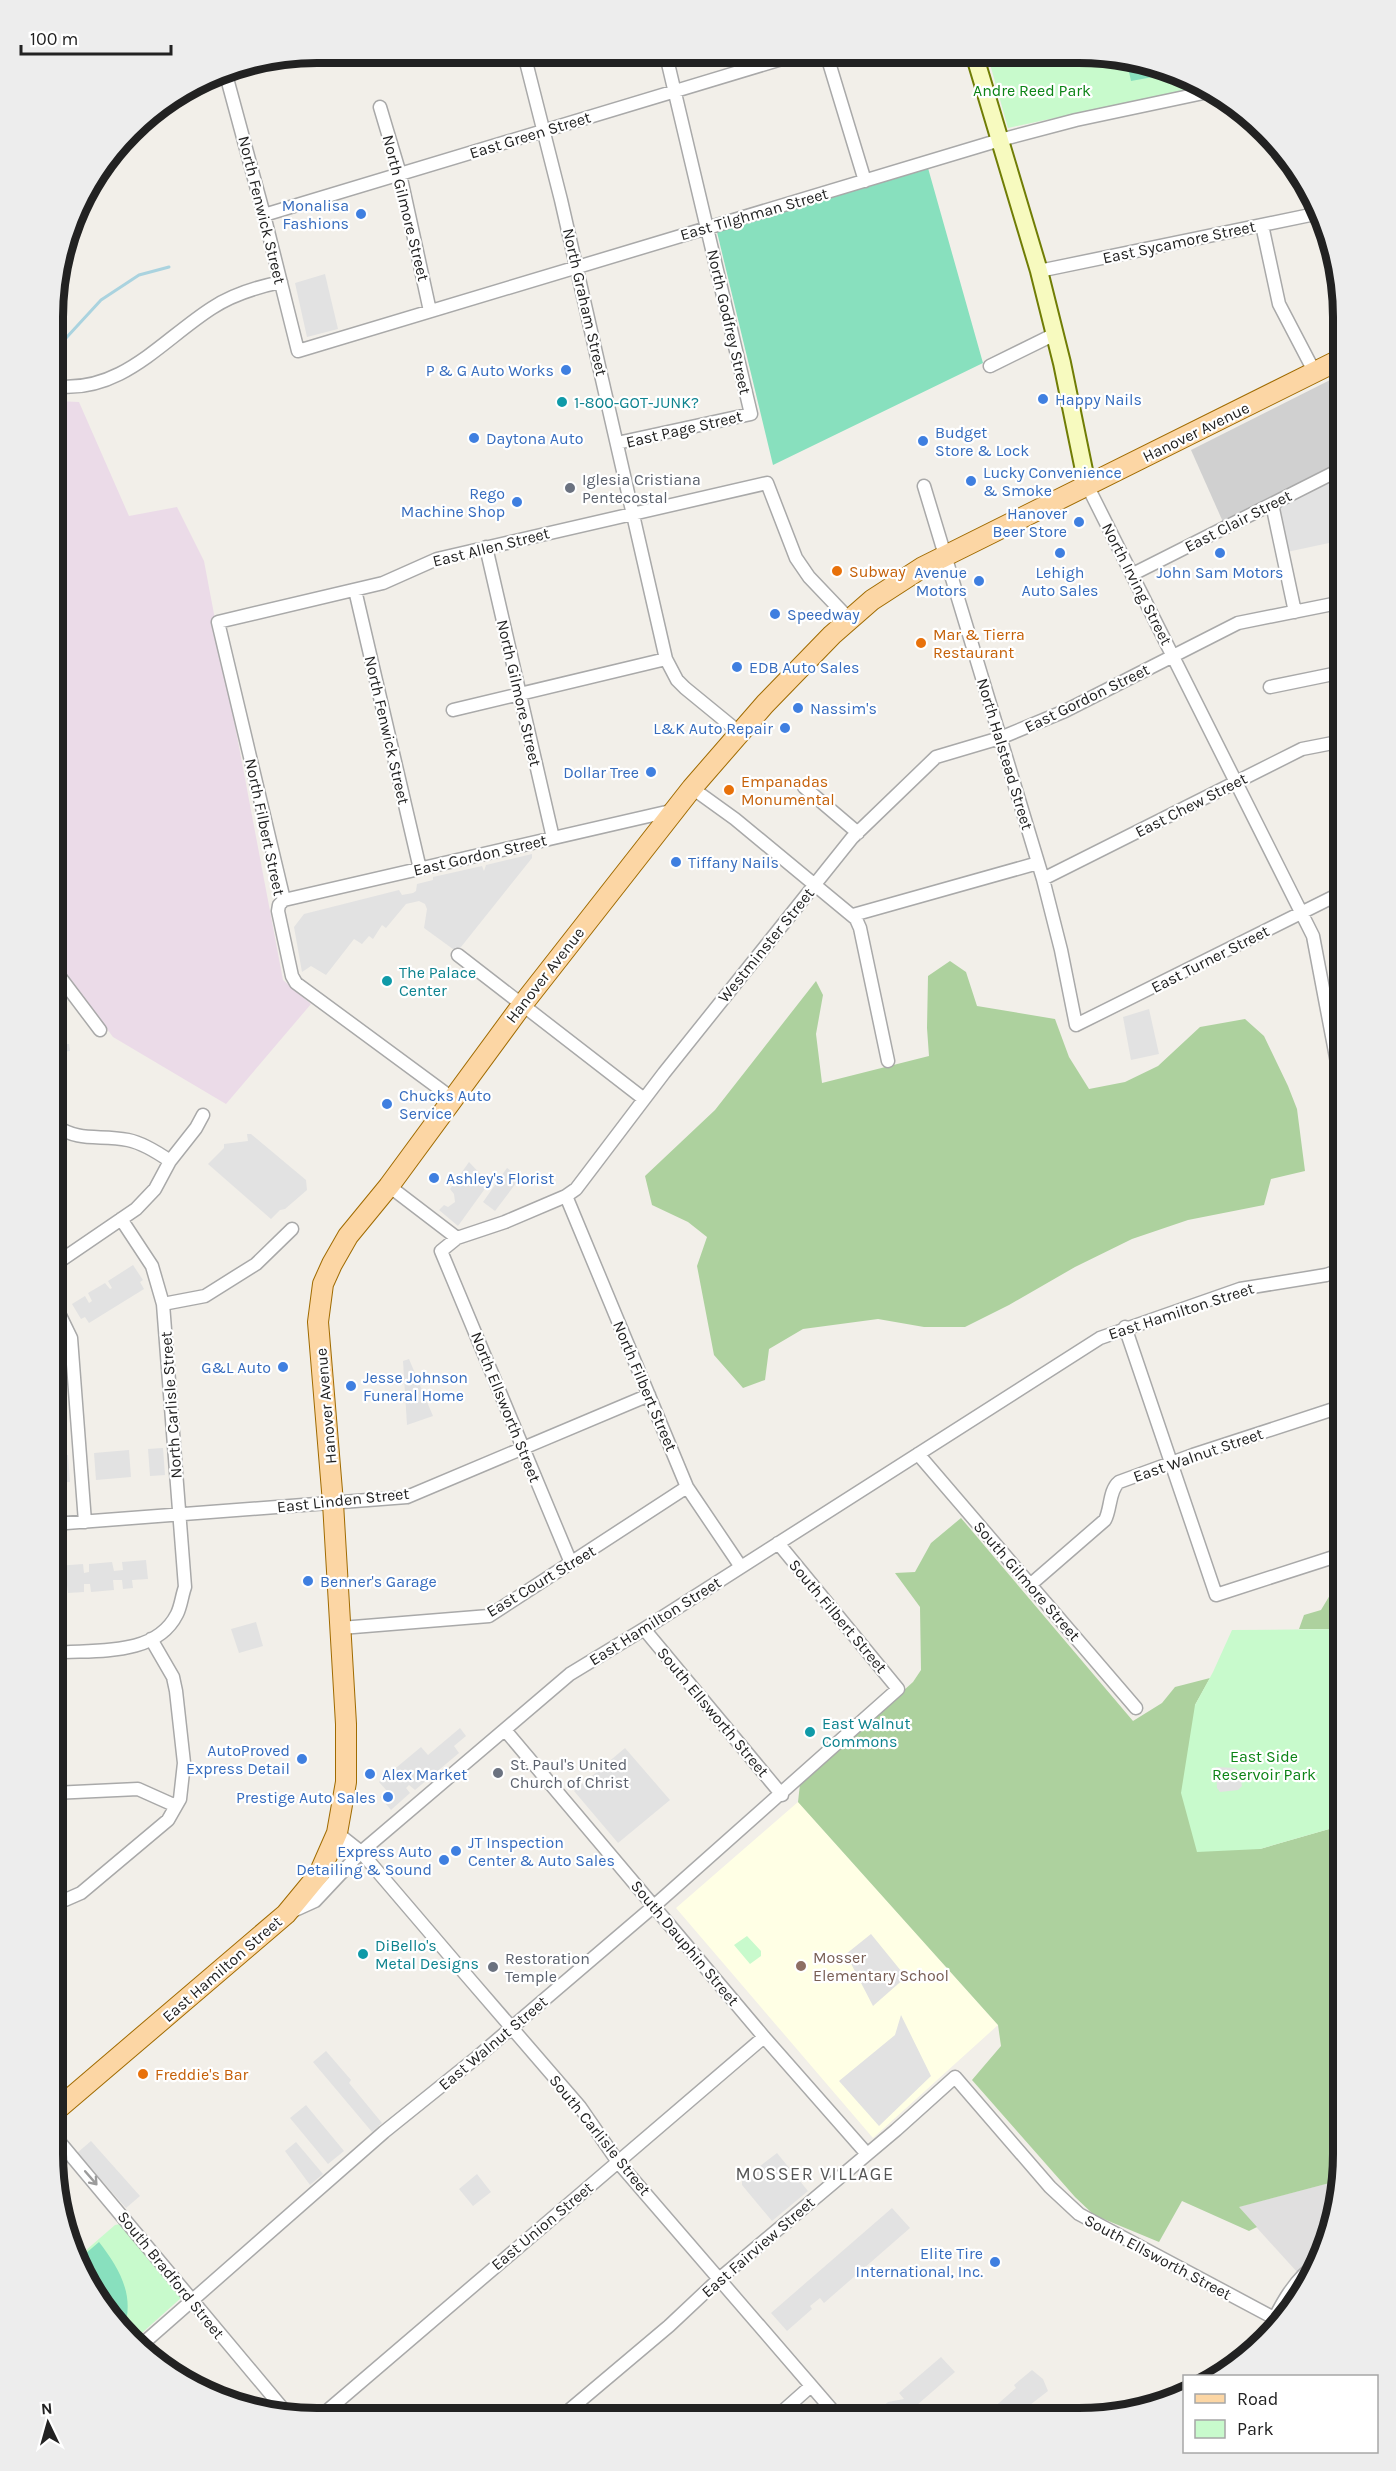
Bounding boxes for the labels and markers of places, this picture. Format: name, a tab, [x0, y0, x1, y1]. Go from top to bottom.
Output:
place label: Monalisa Fashions	[282, 196, 349, 233]
marker: Monalisa Fashions	[354, 207, 368, 221]
place label: P & G Auto Works	[426, 361, 554, 380]
marker: P & G Auto Works	[559, 363, 573, 377]
place label: Happy Nails	[1055, 390, 1142, 409]
marker: Happy Nails	[1036, 392, 1050, 406]
place label: 1-800-GOT-JUNK?	[574, 393, 699, 412]
marker: 1-800-GOT-JUNK?	[555, 395, 569, 409]
place label: Budget Store & Lock	[935, 423, 1029, 460]
place label: Daytona Auto	[486, 429, 583, 448]
marker: Daytona Auto	[467, 431, 481, 445]
marker: Budget Store & Lock	[916, 434, 930, 448]
place label: Lucky Convenience & Smoke	[983, 463, 1122, 500]
place label: Iglesia Cristiana Pentecostal	[582, 470, 701, 507]
marker: Lucky Convenience & Smoke	[964, 474, 978, 488]
marker: Iglesia Cristiana Pentecostal	[563, 481, 577, 495]
place label: Rego Machine Shop	[401, 484, 505, 521]
marker: Rego Machine Shop	[510, 495, 524, 509]
place label: Hanover Beer Store	[993, 504, 1067, 541]
marker: Hanover Beer Store	[1072, 515, 1086, 529]
marker: Lehigh Auto Sales	[1053, 546, 1067, 560]
marker: John Sam Motors	[1213, 546, 1227, 560]
place label: Subway	[849, 562, 906, 581]
place label: Avenue Motors	[914, 563, 967, 600]
place label: Lehigh Auto Sales	[1021, 563, 1099, 600]
place label: John Sam Motors	[1157, 563, 1283, 582]
marker: Subway	[830, 564, 844, 578]
marker: Avenue Motors	[972, 574, 986, 588]
place label: Speedway	[787, 605, 860, 624]
marker: Speedway	[768, 607, 782, 621]
place label: Mar & Tierra Restaurant	[933, 625, 1025, 662]
marker: Mar & Tierra Restaurant	[914, 636, 928, 650]
place label: EDB Auto Sales	[749, 658, 859, 677]
marker: EDB Auto Sales	[730, 660, 744, 674]
place label: Nassim's	[810, 699, 877, 718]
marker: Nassim's	[791, 701, 805, 715]
place label: L&K Auto Repair	[653, 719, 773, 738]
marker: L&K Auto Repair	[778, 721, 792, 735]
place label: Dollar Tree	[563, 763, 639, 782]
marker: Dollar Tree	[644, 765, 658, 779]
place label: Empanadas Monumental	[741, 772, 835, 809]
marker: Empanadas Monumental	[722, 783, 736, 797]
place label: Tiffany Nails	[688, 853, 779, 872]
marker: Tiffany Nails	[669, 855, 683, 869]
place label: The Palace Center	[399, 963, 476, 1000]
marker: The Palace Center	[380, 974, 394, 988]
place label: Chucks Auto Service	[399, 1086, 491, 1123]
marker: Chucks Auto Service	[380, 1097, 394, 1111]
place label: Ashley's Florist	[446, 1169, 554, 1188]
marker: Ashley's Florist	[427, 1171, 441, 1185]
place label: G&L Auto	[201, 1358, 271, 1377]
marker: G&L Auto	[276, 1360, 290, 1374]
place label: Jesse Johnson Funeral Home	[363, 1368, 468, 1405]
marker: Jesse Johnson Funeral Home	[344, 1379, 358, 1393]
place label: Benner's Garage	[320, 1572, 437, 1591]
marker: Benner's Garage	[301, 1574, 315, 1588]
place label: East Walnut Commons	[822, 1714, 910, 1751]
marker: East Walnut Commons	[803, 1725, 817, 1739]
place label: AutoProved Express Detail	[186, 1741, 290, 1778]
marker: AutoProved Express Detail	[295, 1752, 309, 1766]
place label: St. Paul's United Church of Christ	[510, 1755, 629, 1792]
place label: Alex Market	[382, 1765, 467, 1784]
marker: St. Paul's United Church of Christ	[491, 1766, 505, 1780]
marker: Alex Market	[363, 1767, 377, 1781]
place label: Prestige Auto Sales	[236, 1788, 376, 1807]
marker: Prestige Auto Sales	[381, 1790, 395, 1804]
place label: JT Inspection Center & Auto Sales	[468, 1833, 615, 1870]
place label: Express Auto Detailing & Sound	[296, 1842, 432, 1879]
marker: JT Inspection Center & Auto Sales	[449, 1844, 463, 1858]
marker: Express Auto Detailing & Sound	[437, 1853, 451, 1867]
place label: DiBello's Metal Designs	[375, 1936, 479, 1973]
marker: DiBello's Metal Designs	[356, 1947, 370, 1961]
place label: Mosser Elementary School	[813, 1948, 949, 1985]
place label: Restoration Temple	[505, 1949, 590, 1986]
marker: Mosser Elementary School	[794, 1959, 808, 1973]
marker: Restoration Temple	[486, 1960, 500, 1974]
place label: Freddie's Bar	[155, 2065, 248, 2084]
marker: Freddie's Bar	[136, 2067, 150, 2081]
place label: Elite Tire International, Inc.	[856, 2244, 983, 2281]
marker: Elite Tire International, Inc.	[988, 2255, 1002, 2269]

